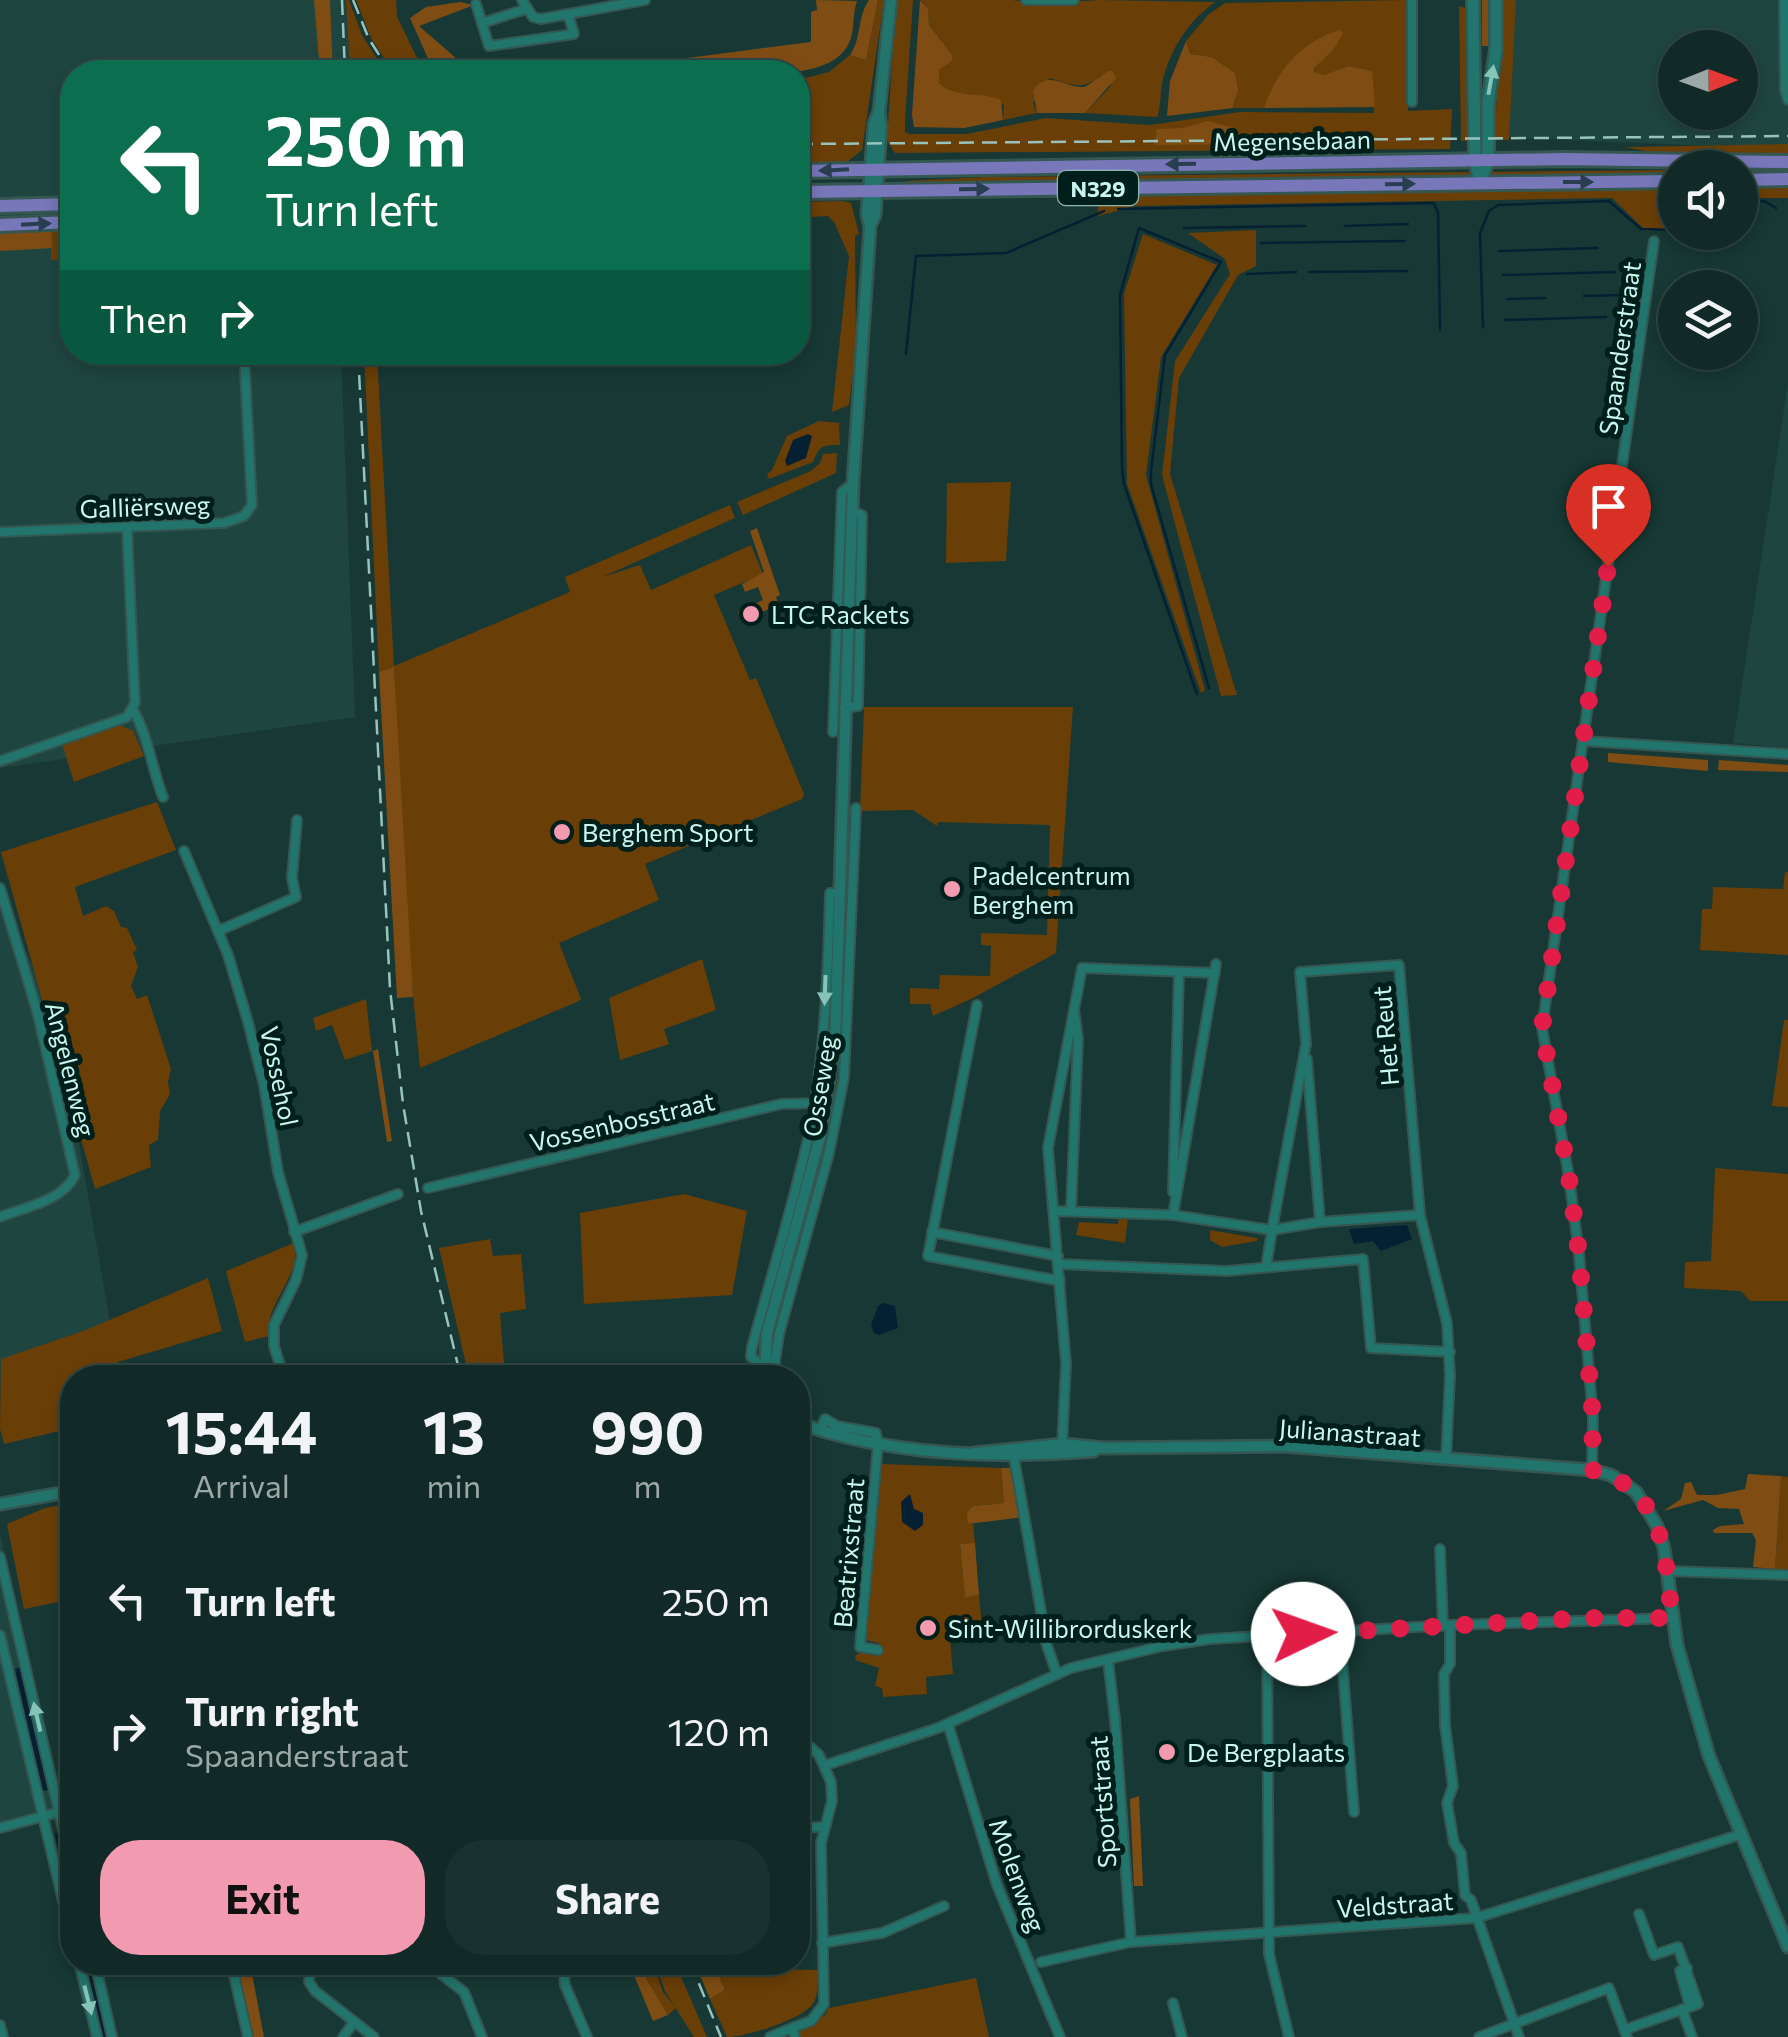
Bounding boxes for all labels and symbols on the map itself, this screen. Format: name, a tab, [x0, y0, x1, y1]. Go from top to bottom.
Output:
north arrow	[1658, 30, 1758, 130]
one-way arrow	[1484, 64, 1499, 96]
street label: Megensebaan	[1213, 124, 1371, 156]
one-way arrow	[1164, 156, 1196, 172]
one-way arrow	[817, 162, 849, 178]
road number: N329	[1058, 171, 1138, 205]
one-way arrow	[1562, 174, 1594, 190]
one-way arrow	[1384, 175, 1416, 191]
one-way arrow	[959, 180, 991, 196]
one-way arrow	[21, 215, 53, 231]
street label: Spaanderstraat	[1592, 259, 1646, 437]
pin	[1566, 464, 1651, 567]
street label: Galliërsweg	[79, 489, 211, 523]
place label: LTC Rackets	[771, 599, 910, 629]
marker: LTC Rackets	[740, 603, 762, 625]
place label: Berghem Sport	[582, 817, 754, 847]
marker: Berghem Sport	[551, 821, 573, 843]
place label: Padelcentrum Berghem	[972, 860, 1131, 919]
marker: Padelcentrum Berghem	[941, 878, 963, 900]
one-way arrow	[817, 975, 833, 1007]
street label: Het Reut	[1366, 985, 1404, 1087]
street label: Angelenweg	[40, 998, 102, 1140]
street label: Vossehol	[255, 1023, 305, 1129]
street label: Osseweg	[796, 1033, 842, 1139]
street label: Vossenbosstraat	[527, 1085, 717, 1157]
street label: Julianastraat	[1278, 1412, 1422, 1452]
street label: Beatrixstraat	[827, 1477, 869, 1629]
position arrow	[1251, 1582, 1355, 1686]
place label: Sint-Willibrorduskerk	[948, 1613, 1193, 1643]
marker: Sint-Willibrorduskerk	[917, 1617, 939, 1639]
one-way arrow	[29, 1701, 44, 1732]
street label: Sportstraat	[1082, 1735, 1122, 1869]
place label: De Bergplaats	[1187, 1737, 1345, 1767]
marker: De Bergplaats	[1156, 1741, 1178, 1763]
street label: Molenweg	[984, 1814, 1053, 1936]
street label: Veldstraat	[1336, 1885, 1454, 1923]
one-way arrow	[81, 1985, 96, 2016]

